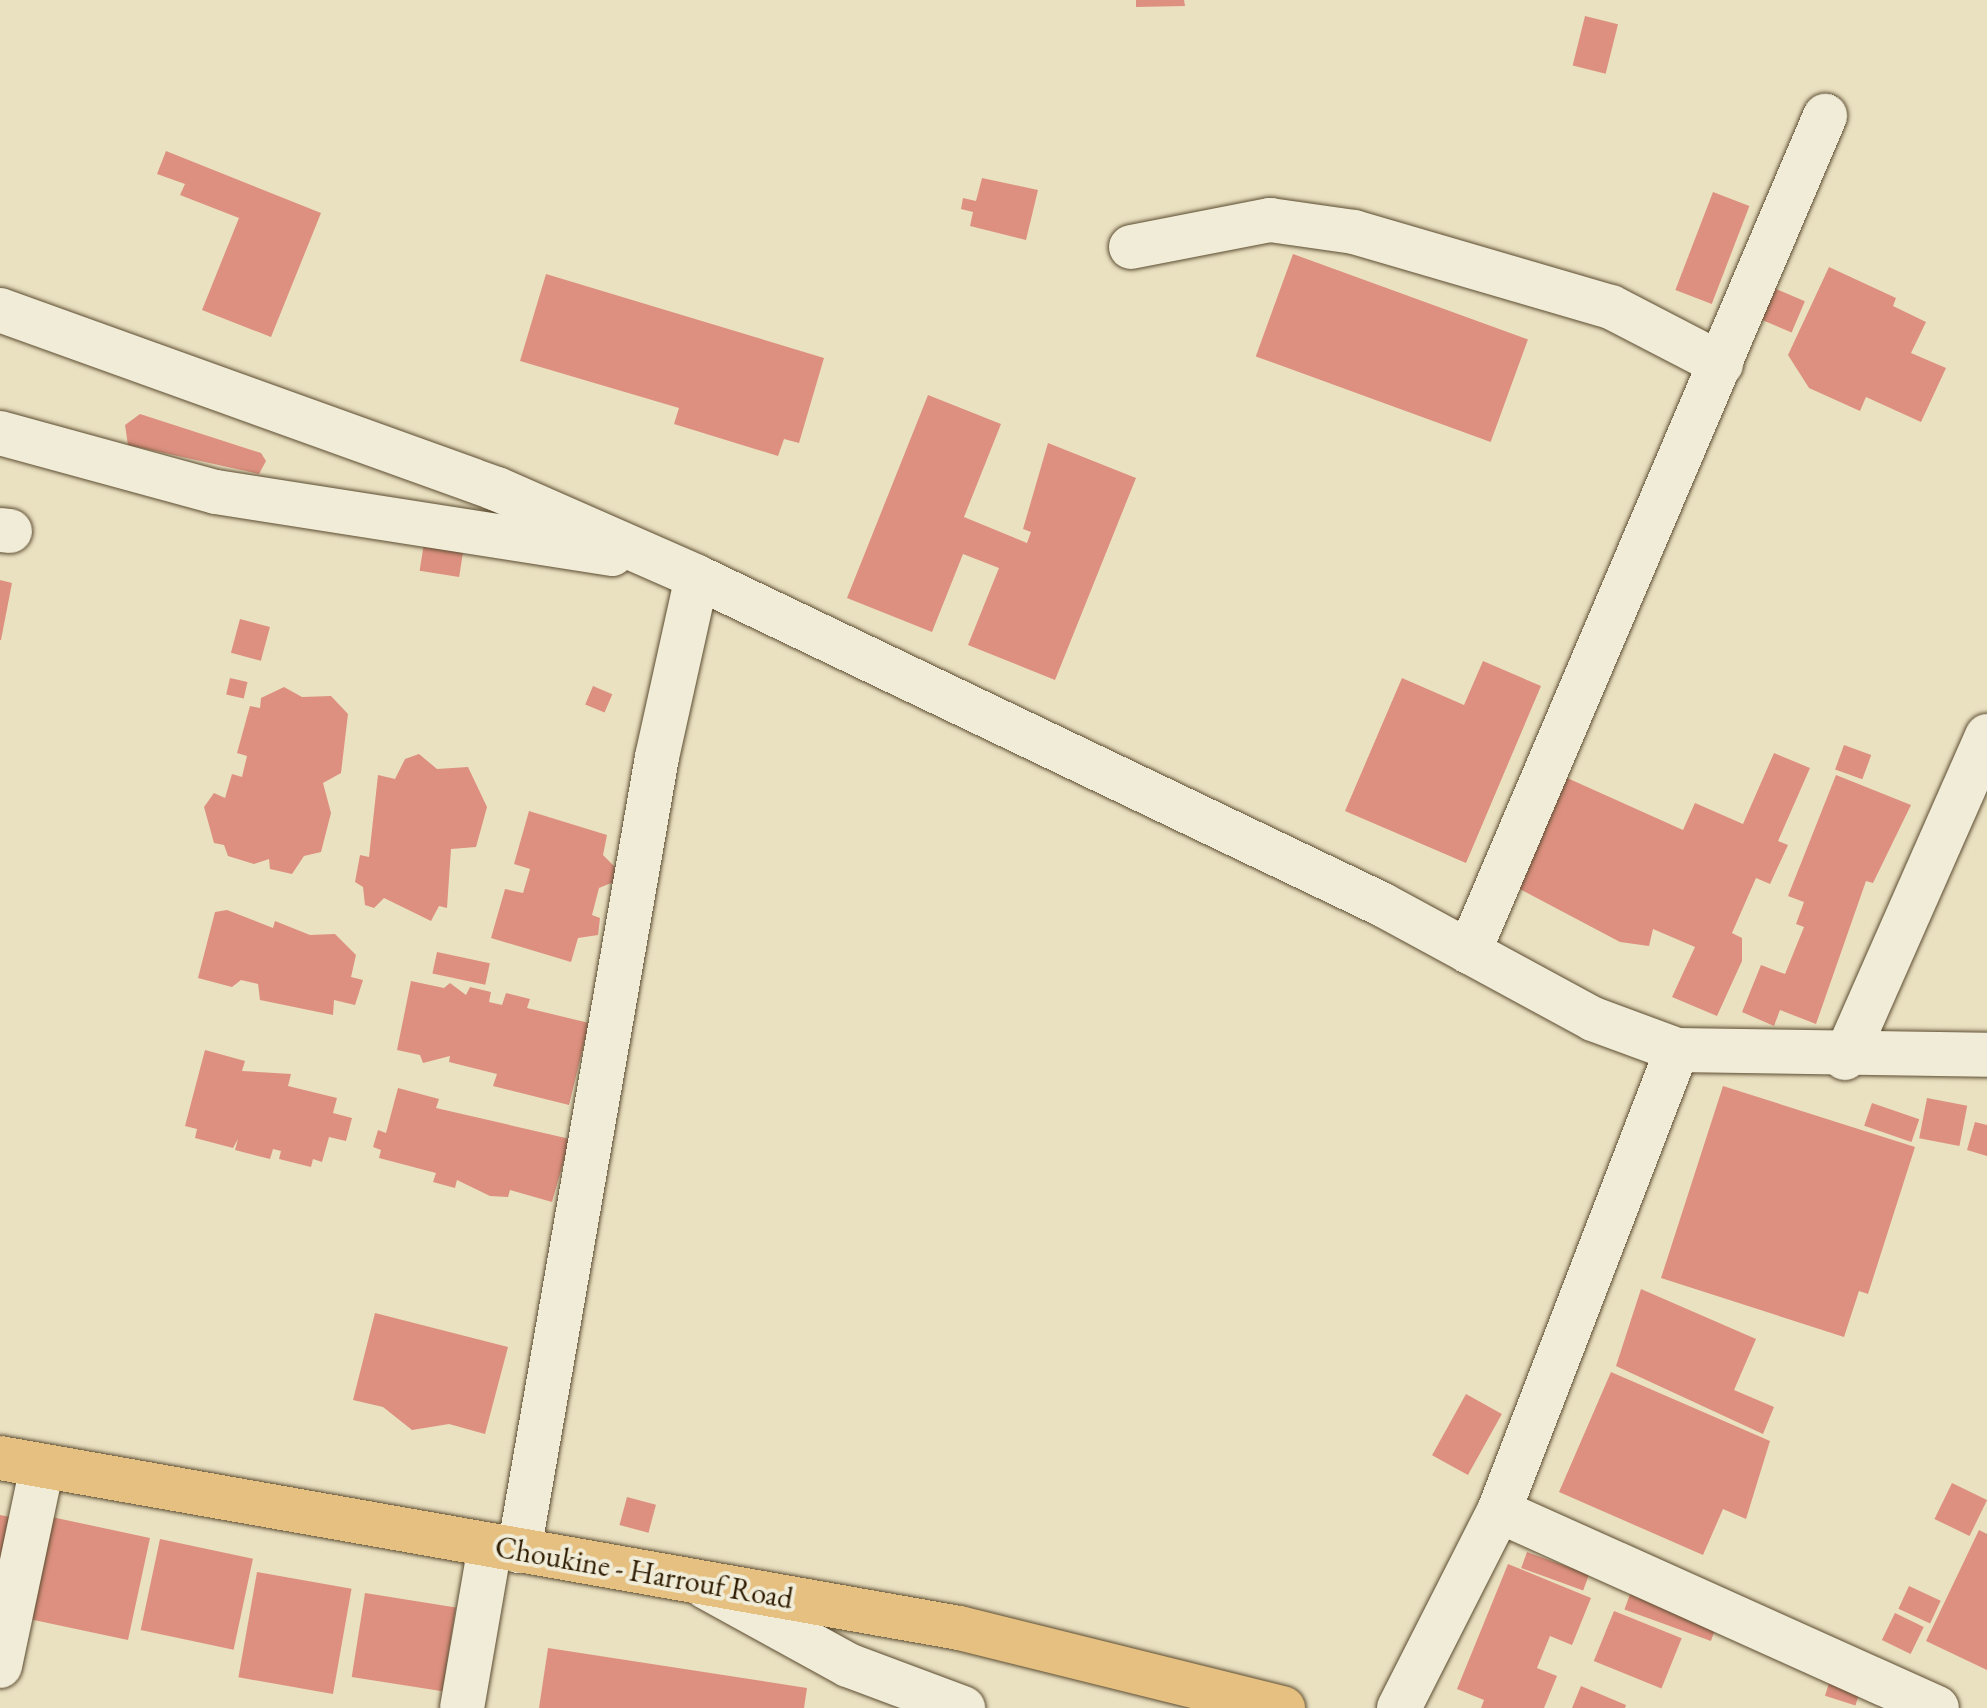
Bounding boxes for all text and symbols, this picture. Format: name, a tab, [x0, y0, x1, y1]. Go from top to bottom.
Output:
street label: Choukine - Harrouf Road	[492, 1529, 796, 1617]

